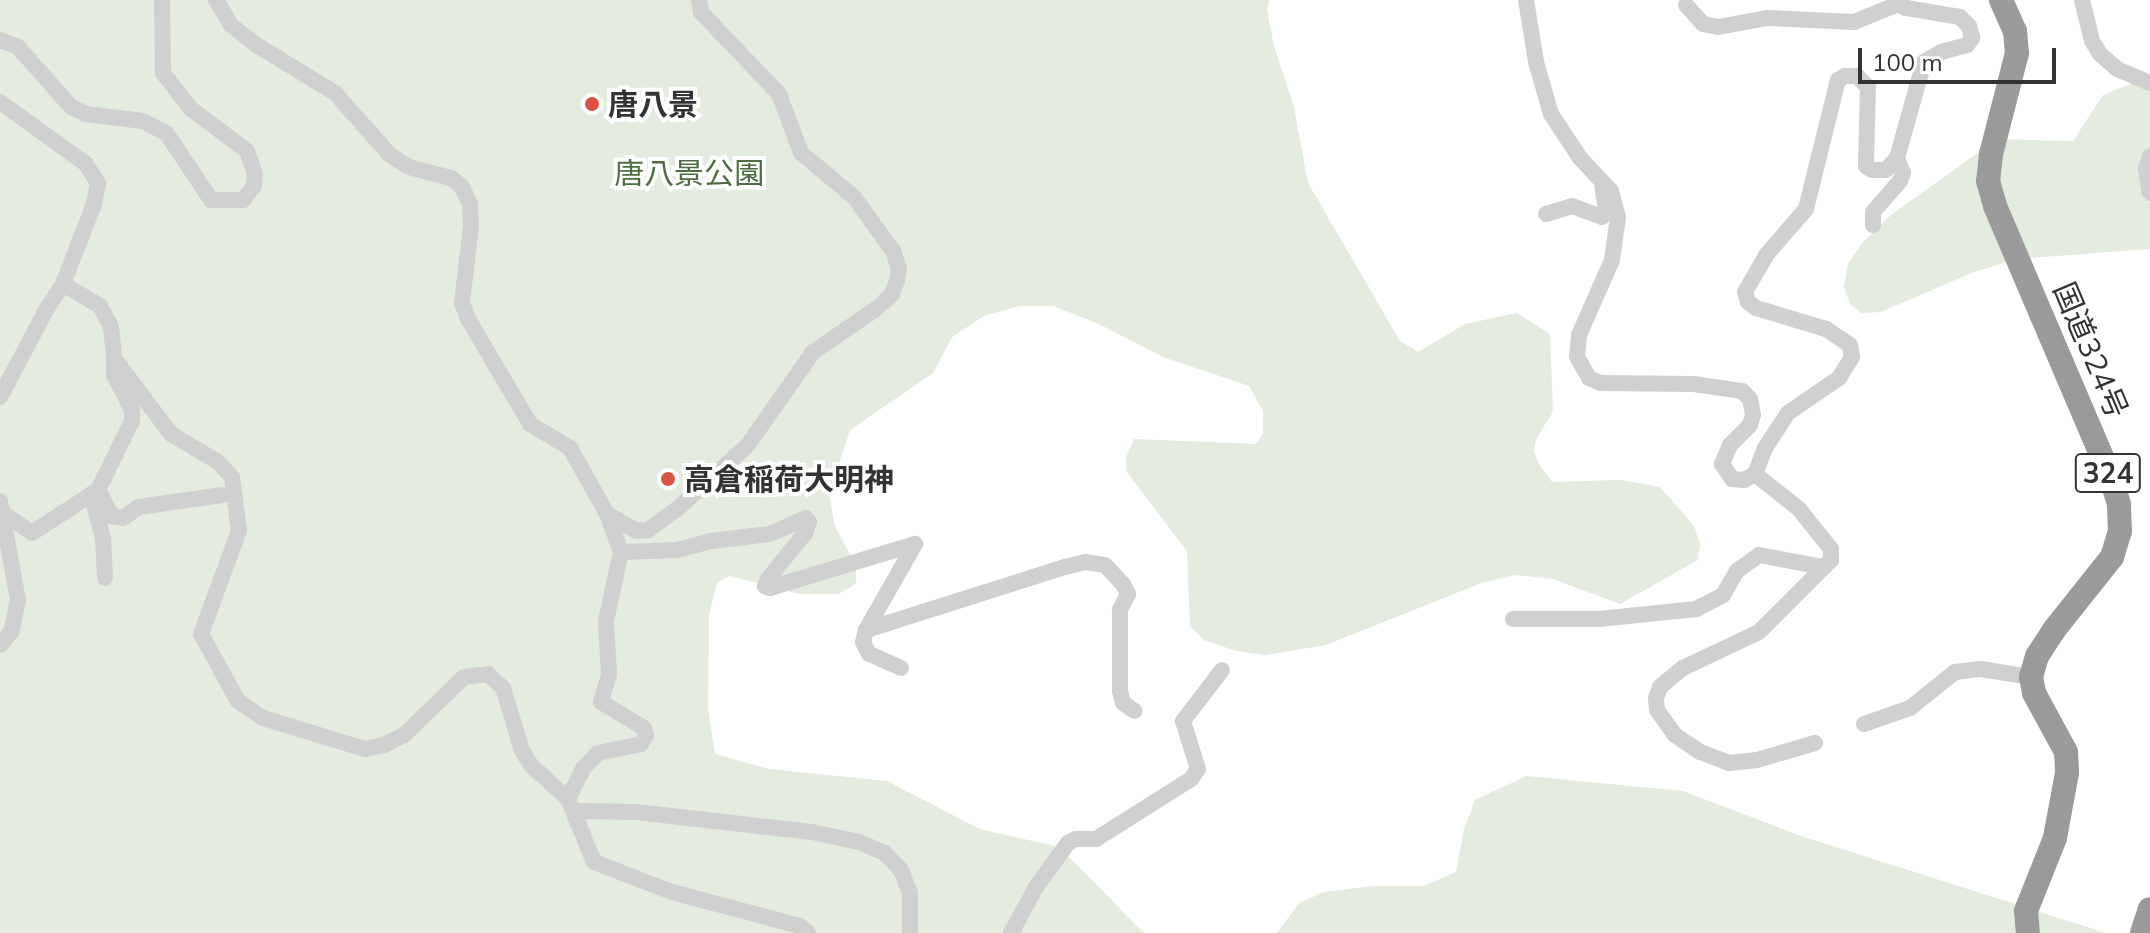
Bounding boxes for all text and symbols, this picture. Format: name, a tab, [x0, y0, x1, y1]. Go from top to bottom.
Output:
scale bar	[1862, 32, 2060, 82]
text: 100 m	[1872, 47, 1943, 77]
place label: 唐八景	[608, 86, 698, 122]
marker: 唐八景	[583, 95, 601, 113]
park label: 唐八景公園	[614, 155, 764, 191]
street label: 国道324号	[2046, 277, 2136, 423]
road number: 324	[2074, 449, 2142, 497]
place label: 高倉稲荷大明神	[684, 461, 894, 497]
marker: 高倉稲荷大明神	[659, 470, 677, 488]

